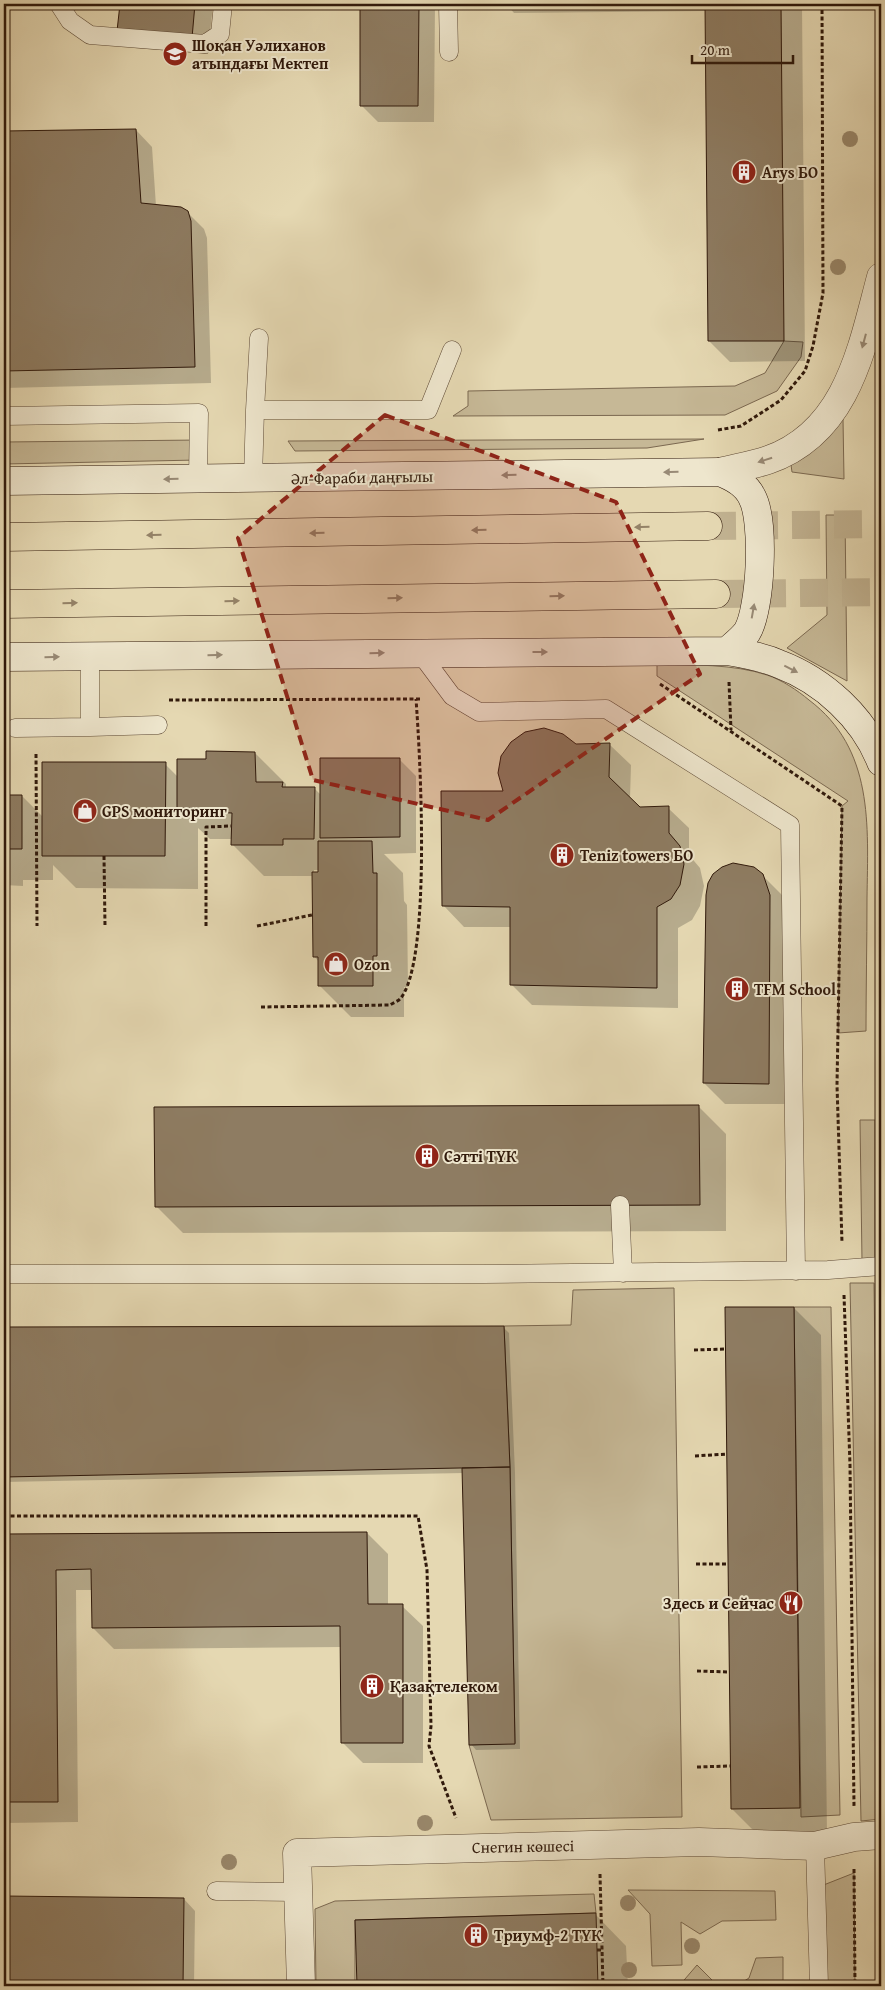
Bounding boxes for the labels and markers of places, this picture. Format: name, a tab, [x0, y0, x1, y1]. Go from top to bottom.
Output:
place label: Шоқан Уәлиханов атындағы Мектеп	[192, 33, 329, 75]
school or university icon: Шоқан Уәлиханов атындағы Мектеп	[162, 41, 188, 67]
building icon: Arys БО	[731, 159, 757, 185]
place label: Arys БО	[762, 160, 818, 184]
shop icon: GPS мониторинг	[72, 798, 98, 824]
place label: GPS мониторинг	[102, 799, 227, 823]
building icon: Teniz towers БО	[549, 842, 575, 868]
place label: Teniz towers БО	[580, 843, 693, 867]
shop icon: Ozon	[323, 951, 349, 977]
place label: Ozon	[354, 952, 390, 976]
building icon: TFM School	[724, 976, 750, 1002]
place label: TFM School	[754, 977, 836, 1001]
building icon: Сәтті ТҮК	[414, 1143, 440, 1169]
place label: Сәтті ТҮК	[444, 1144, 517, 1168]
restaurant icon: Здесь и Сейчас	[778, 1590, 804, 1616]
place label: Здесь и Сейчас	[663, 1591, 775, 1615]
building icon: Қазақтелеком	[359, 1673, 385, 1699]
place label: Қазақтелеком	[390, 1674, 498, 1698]
building icon: Триумф-2 ТҮК	[463, 1922, 489, 1948]
place label: Триумф-2 ТҮК	[494, 1923, 602, 1947]

